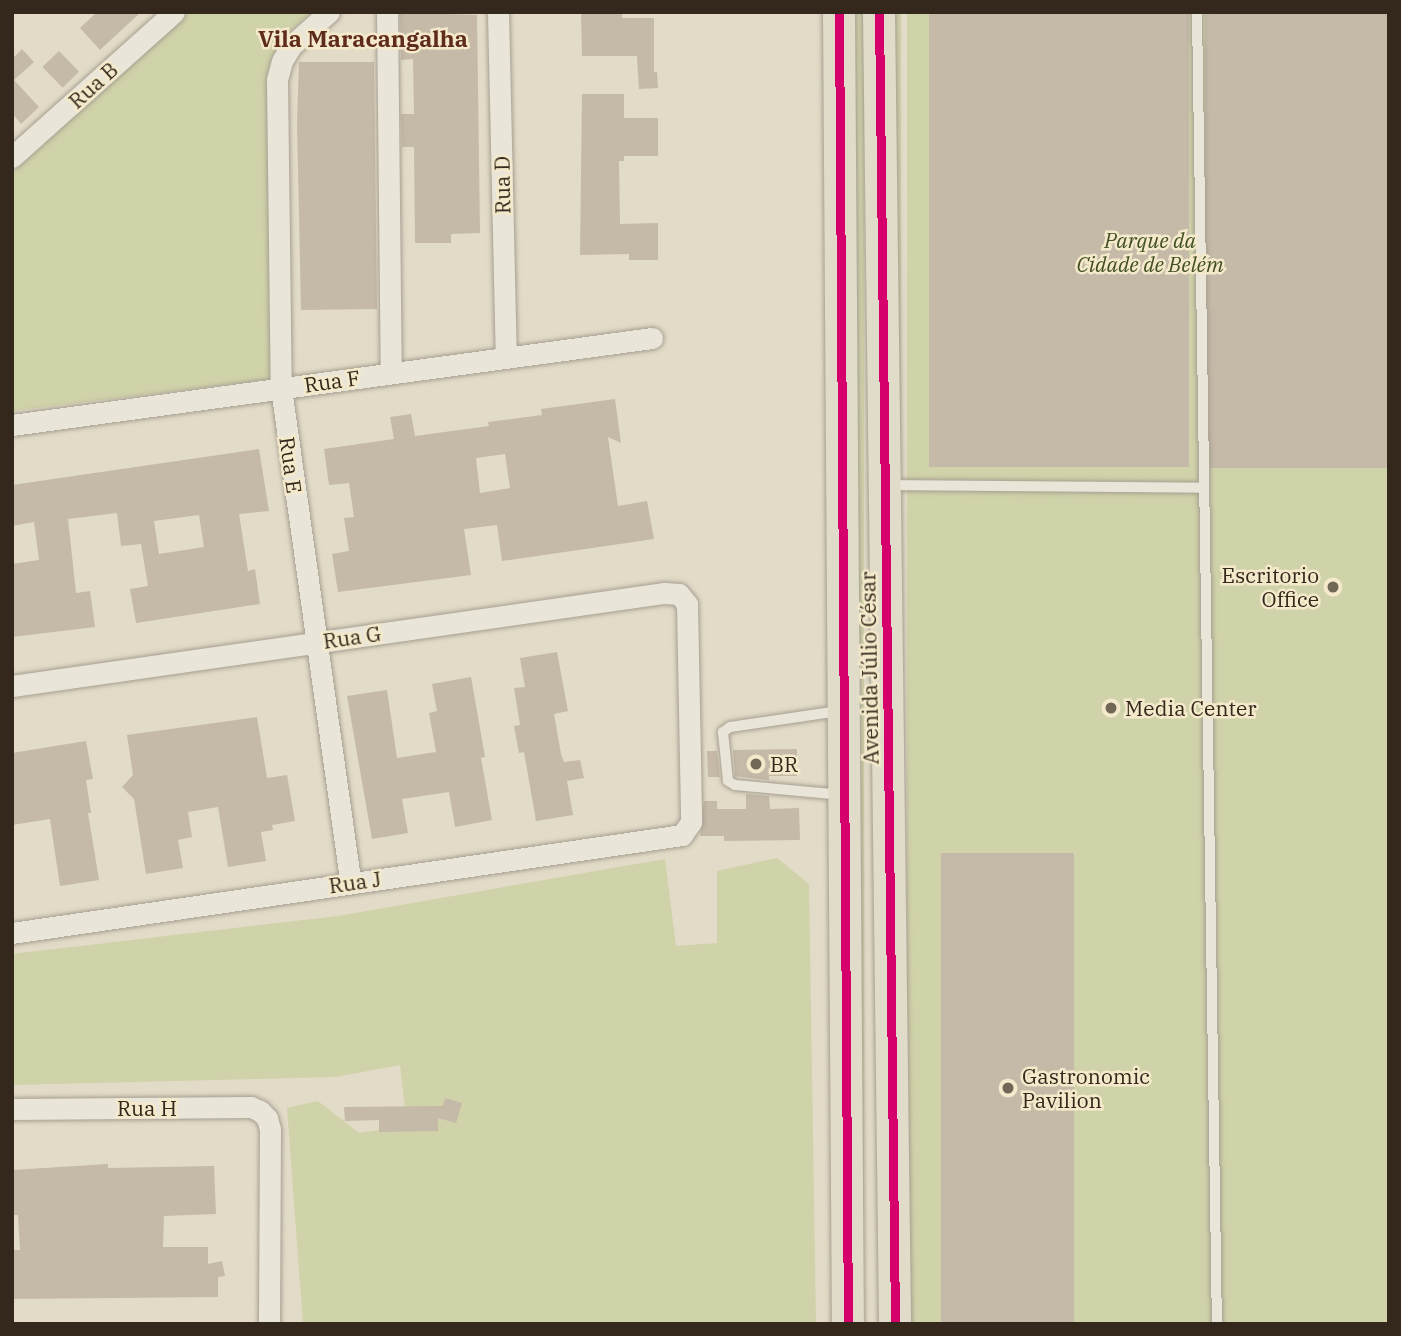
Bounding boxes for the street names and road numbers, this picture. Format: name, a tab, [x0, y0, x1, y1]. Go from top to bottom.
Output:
street label: Rua B	[63, 56, 123, 114]
street label: Rua D	[489, 156, 515, 214]
street label: Rua F	[302, 365, 362, 397]
street label: Rua E	[275, 435, 307, 495]
street label: Avenida Júlio César	[855, 571, 883, 765]
street label: Rua G	[321, 620, 383, 654]
street label: Rua J	[327, 866, 383, 898]
street label: Rua H	[117, 1095, 177, 1121]

